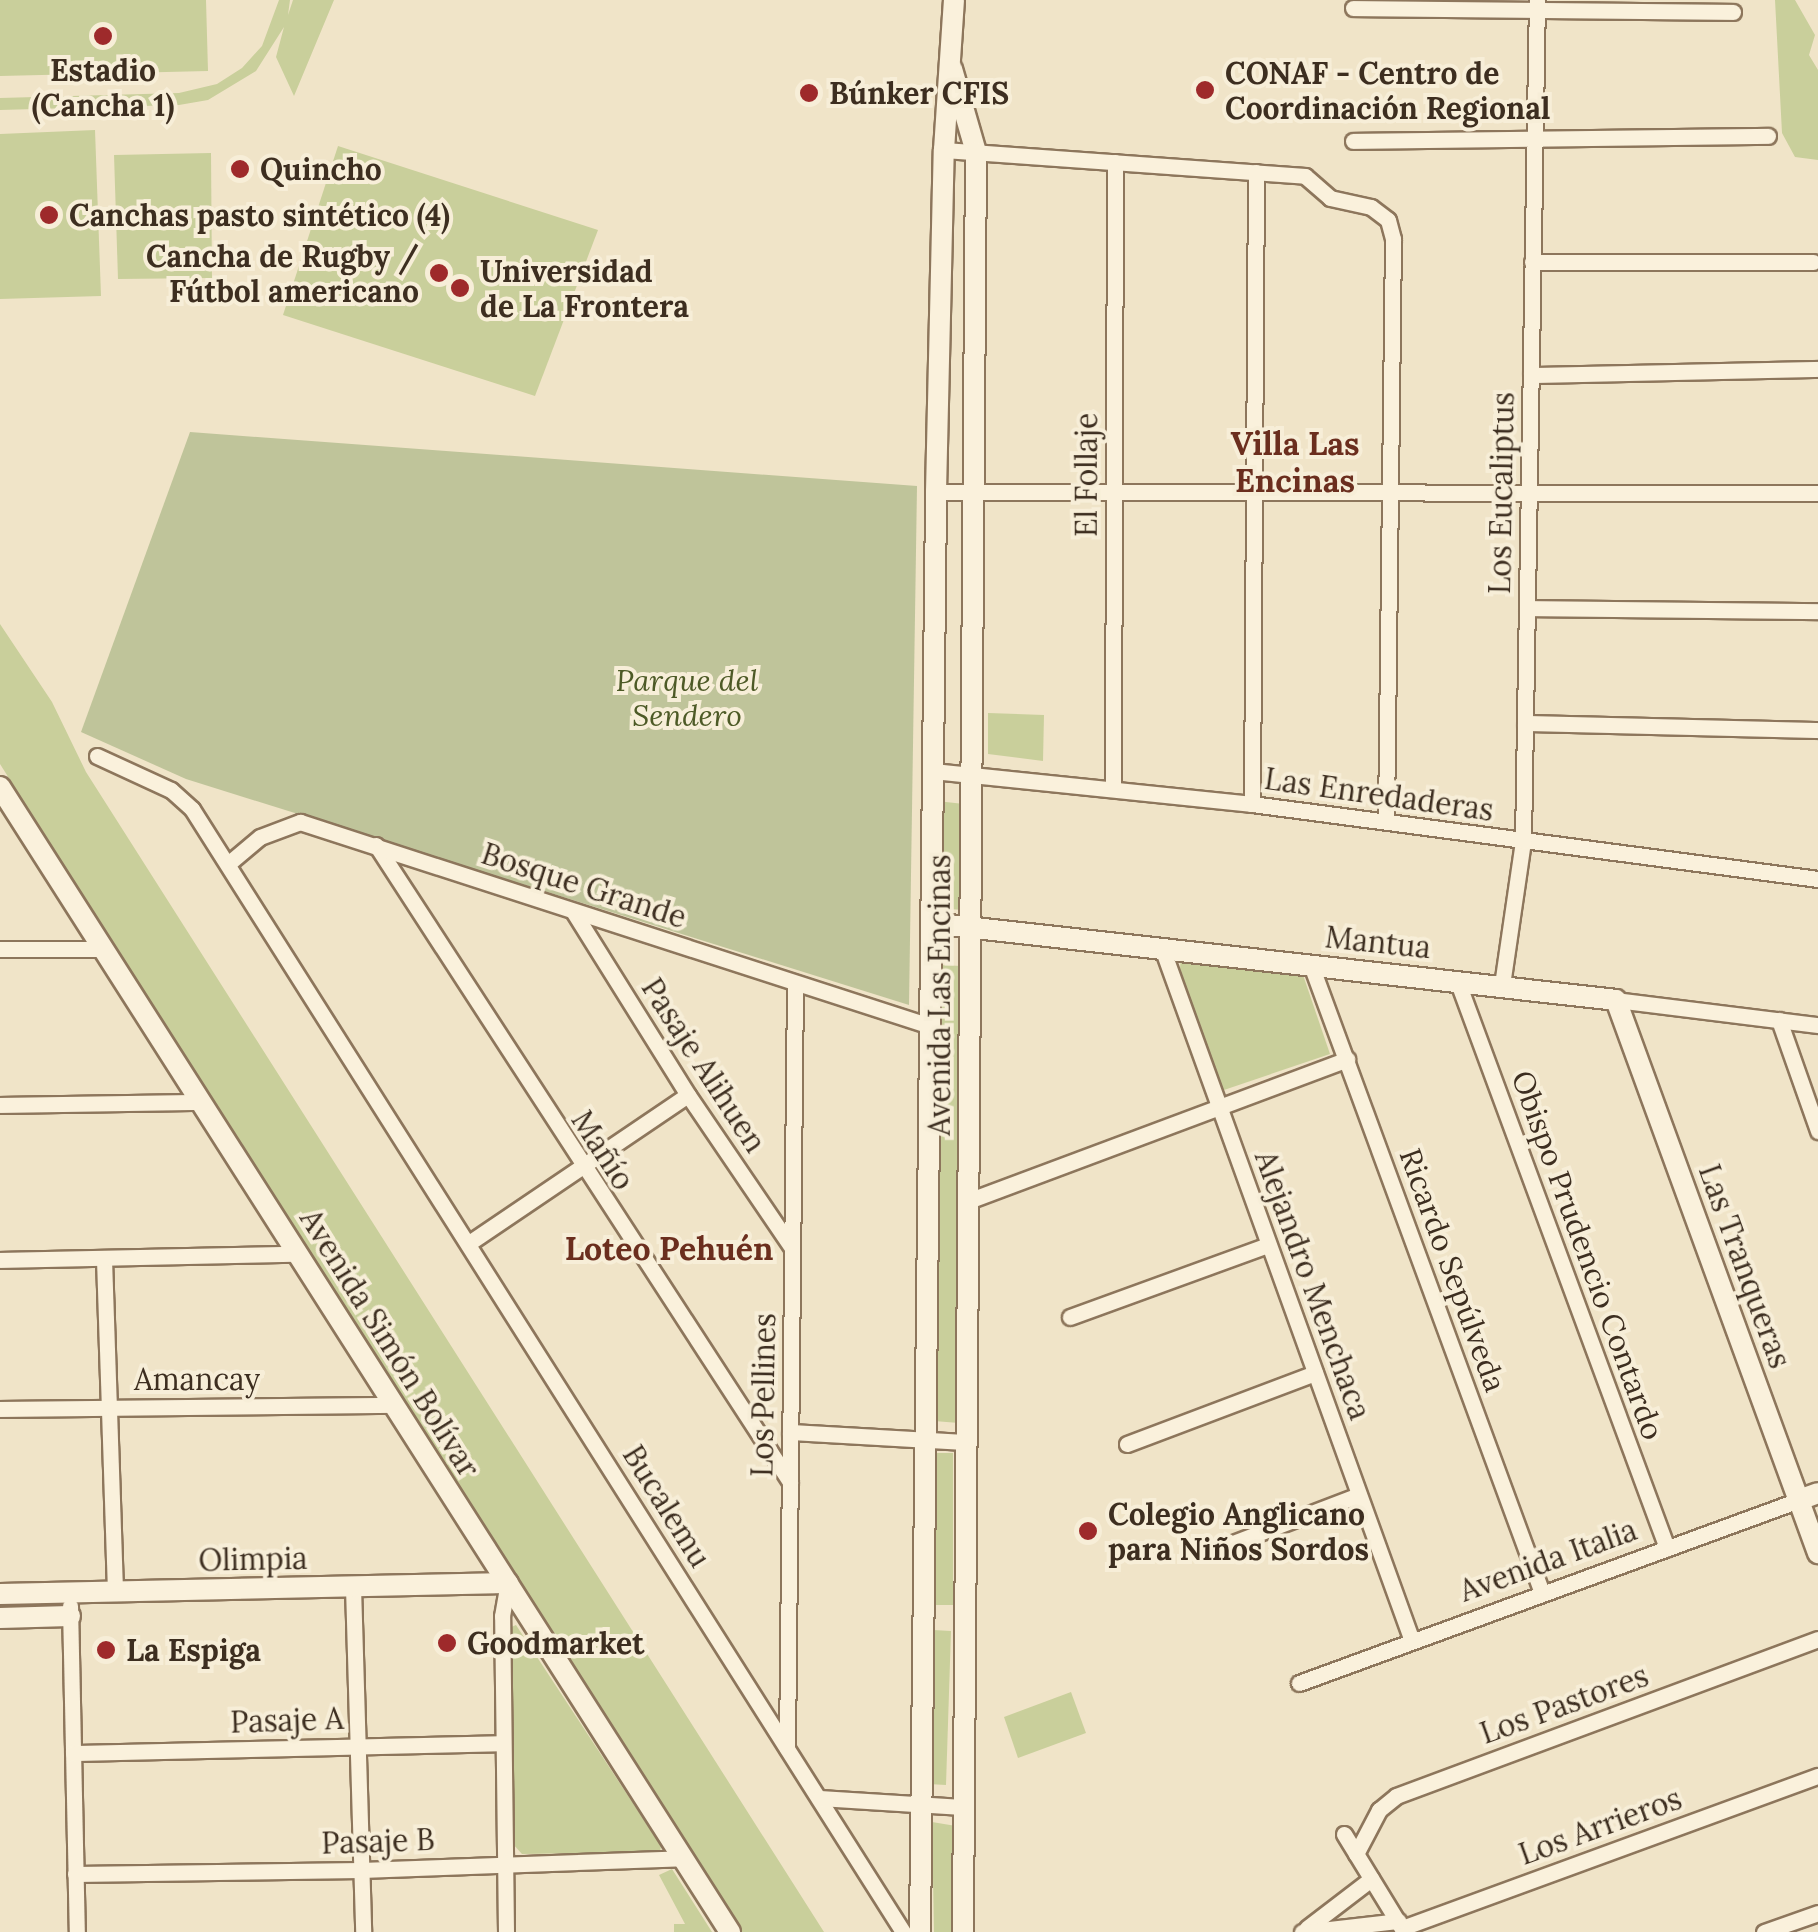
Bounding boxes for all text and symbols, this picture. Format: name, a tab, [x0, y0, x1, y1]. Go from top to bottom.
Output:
marker: Estadio (Cancha 1)	[92, 25, 114, 47]
place label: Estadio (Cancha 1)	[32, 52, 174, 122]
place label: CONAF - Centro de Coordinación Regional	[1225, 55, 1550, 126]
place label: Búnker CFIS	[829, 75, 1009, 111]
marker: CONAF - Centro de Coordinación Regional	[1194, 79, 1216, 101]
marker: Búnker CFIS	[798, 82, 820, 104]
place label: Quincho	[260, 151, 382, 187]
marker: Quincho	[229, 158, 251, 180]
place label: Canchas pasto sintético (4)	[69, 197, 450, 233]
marker: Canchas pasto sintético (4)	[38, 204, 60, 226]
place label: Cancha de Rugby / Fútbol americano	[146, 238, 419, 308]
place label: Universidad de La Frontera	[480, 253, 689, 324]
marker: Cancha de Rugby / Fútbol americano	[428, 262, 450, 284]
marker: Universidad de La Frontera	[449, 277, 471, 299]
street label: Los Eucaliptus	[1481, 392, 1521, 594]
street label: El Follaje	[1068, 413, 1104, 537]
district label: Villa Las Encinas	[1230, 426, 1360, 501]
park label: Parque del Sendero	[616, 662, 758, 732]
street label: Las Enredaderas	[1262, 760, 1496, 828]
street label: Bosque Grande	[477, 835, 691, 935]
street label: Avenida Las Encinas	[921, 854, 957, 1136]
street label: Mantua	[1323, 919, 1433, 965]
street label: Pasaje Alihuen	[634, 971, 774, 1159]
street label: Obispo Prudencio Contardo	[1504, 1066, 1672, 1444]
street label: Mañío	[564, 1104, 642, 1196]
street label: Ricardo Sepúlveda	[1392, 1143, 1514, 1397]
street label: Alejandro Menchaca	[1248, 1146, 1378, 1424]
street label: Las Tranqueras	[1691, 1159, 1799, 1373]
street label: Avenida Simón Bolívar	[293, 1202, 487, 1484]
district label: Loteo Pehuén	[565, 1230, 773, 1268]
street label: Los Pellines	[744, 1313, 782, 1477]
street label: Amancay	[134, 1361, 260, 1397]
street label: Bucalemu	[615, 1438, 719, 1574]
place label: Colegio Anglicano para Niños Sordos	[1108, 1496, 1369, 1566]
street label: Avenida Italia	[1454, 1511, 1642, 1609]
marker: Colegio Anglicano para Niños Sordos	[1077, 1520, 1099, 1542]
street label: Olimpia	[198, 1540, 308, 1578]
place label: Goodmarket	[467, 1625, 645, 1661]
place label: La Espiga	[126, 1632, 261, 1668]
marker: Goodmarket	[436, 1632, 458, 1654]
marker: La Espiga	[95, 1639, 117, 1661]
street label: Los Pastores	[1475, 1657, 1653, 1751]
street label: Pasaje A	[230, 1700, 344, 1740]
street label: Los Arrieros	[1514, 1780, 1686, 1872]
street label: Pasaje B	[321, 1821, 435, 1861]

